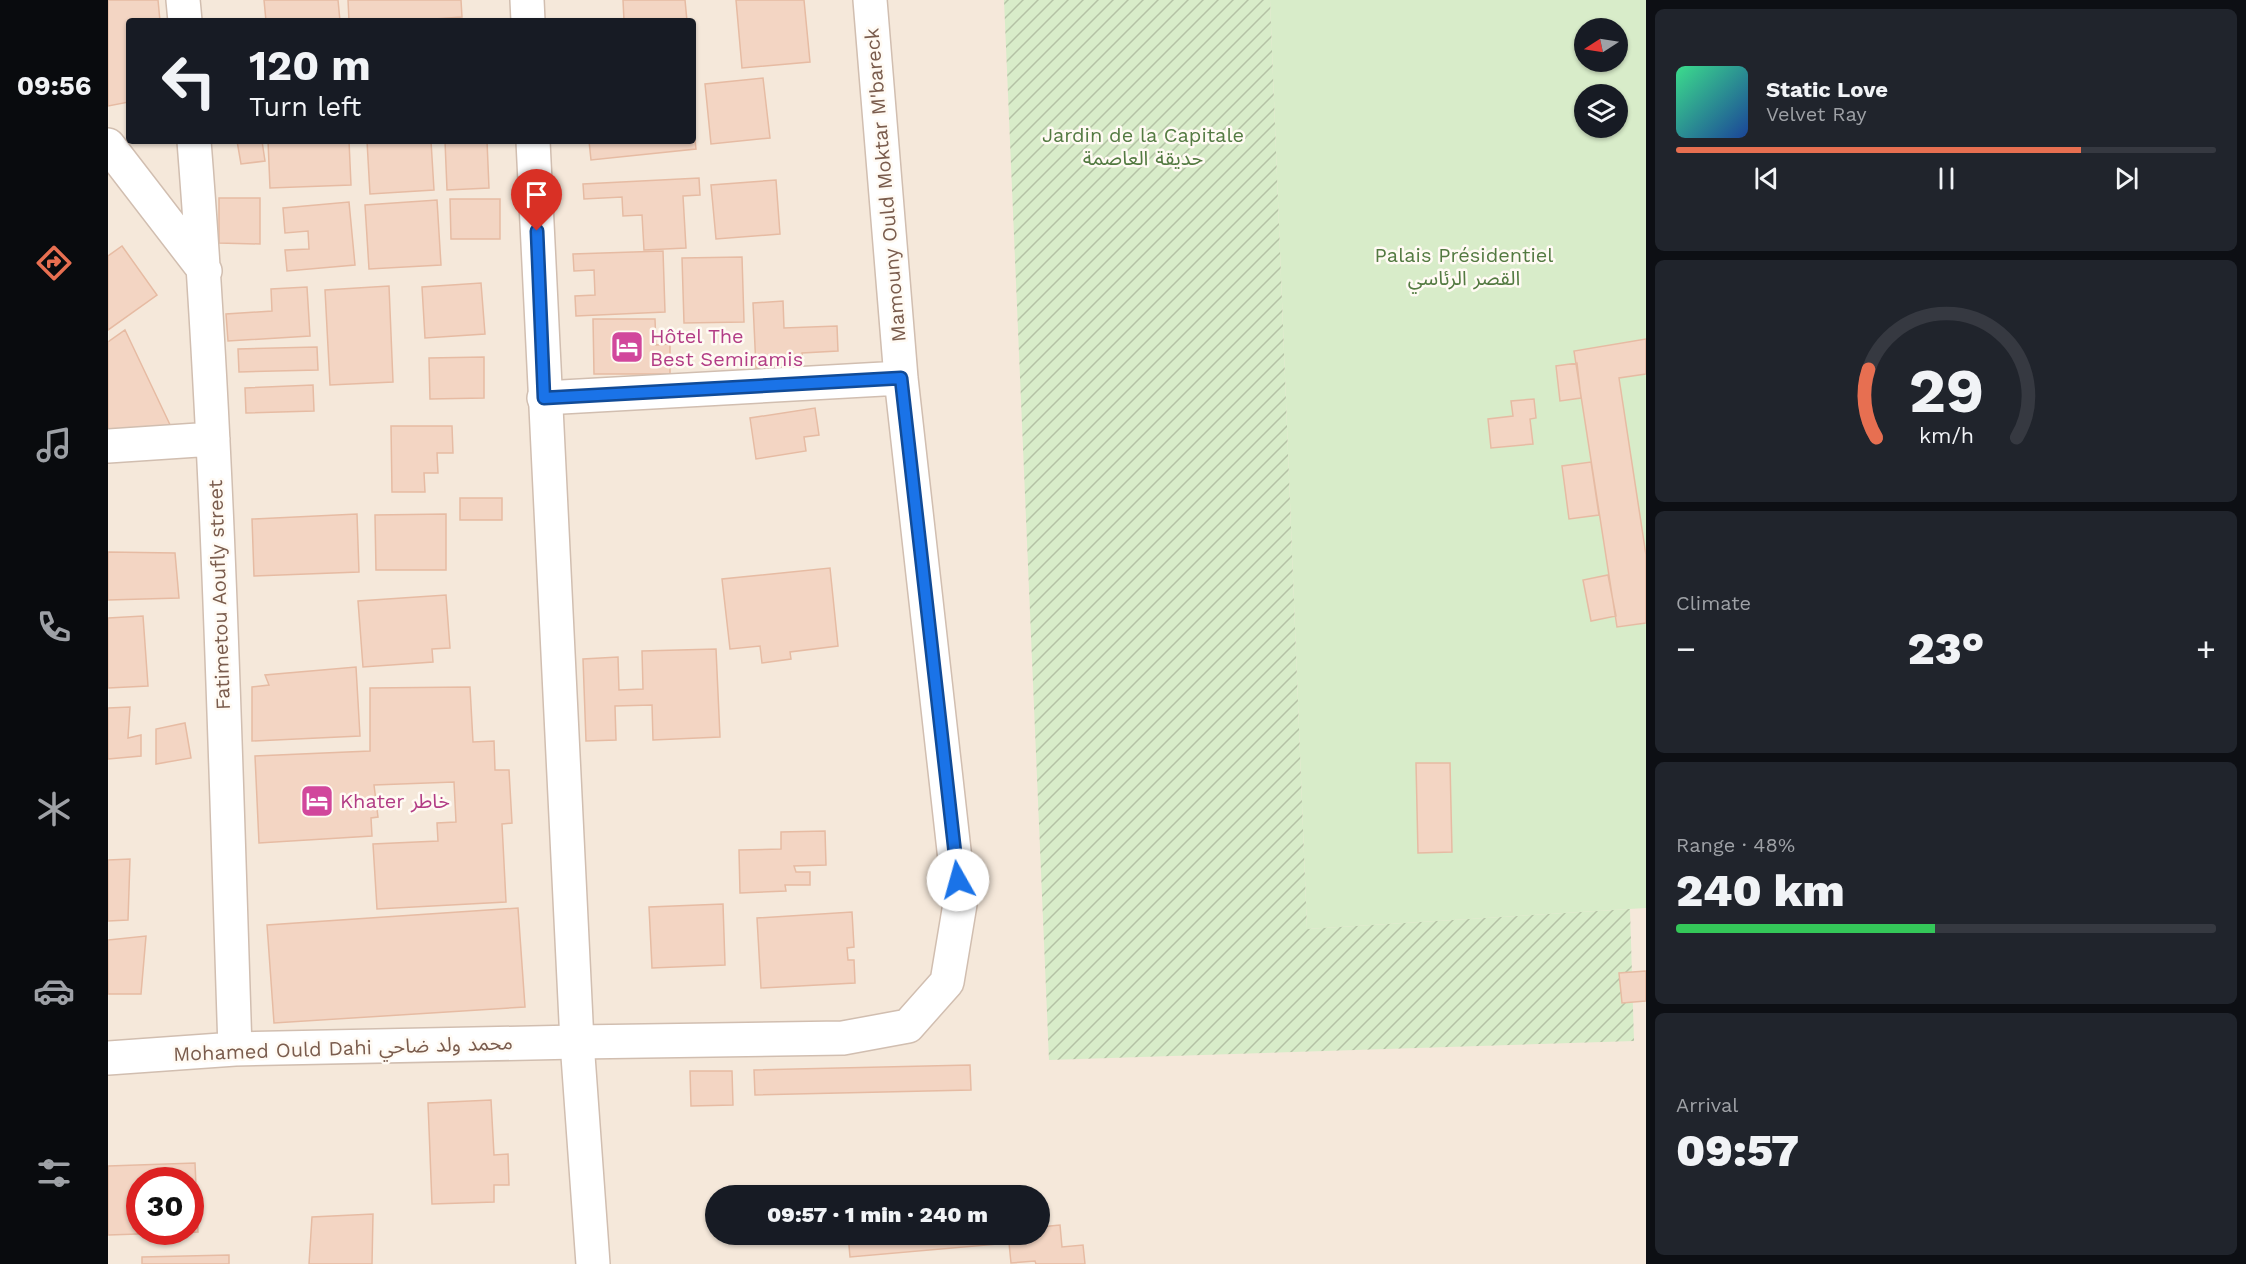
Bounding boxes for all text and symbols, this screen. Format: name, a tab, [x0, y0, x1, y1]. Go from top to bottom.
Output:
north arrow	[1574, 18, 1628, 72]
map controls	[1574, 18, 1628, 138]
street label: Mamouny Ould Moktar M'bareck	[859, 27, 911, 343]
text: 120 m	[249, 41, 371, 90]
icon: left	[150, 42, 228, 120]
text: 09:56	[17, 70, 91, 102]
text: Static Love	[1766, 77, 1888, 102]
button: layers	[1574, 84, 1628, 138]
text: Turn left	[249, 91, 361, 123]
text: Velvet Ray	[1766, 102, 1867, 126]
park label: Jardin de la Capitale حديقة العاصمة	[1042, 123, 1244, 170]
icon: previous	[1750, 162, 1783, 195]
icon: pause	[1930, 162, 1963, 195]
icon: next	[2110, 162, 2143, 195]
pin	[511, 169, 562, 231]
icon: arrive	[520, 178, 553, 211]
icon: directions	[33, 242, 75, 284]
park label: Palais Présidentiel القصر الرئاسي	[1375, 243, 1553, 294]
place label: Hôtel The Best Semiramis	[650, 324, 803, 371]
hotel icon: Hôtel The Best Semiramis	[609, 329, 645, 365]
text: 29	[1908, 354, 1984, 427]
text: km/h	[1918, 423, 1974, 448]
icon: music	[33, 424, 75, 466]
street label: Fatimetou Aoufly street	[203, 479, 235, 710]
text: Climate	[1676, 591, 1751, 615]
icon: phone	[33, 606, 75, 648]
text: 23°	[1908, 622, 1984, 675]
text: −	[1676, 629, 1696, 668]
text: +	[2196, 629, 2216, 668]
hotel icon: Khater خاطر	[299, 783, 335, 819]
icon: climate	[33, 788, 75, 830]
place label: Khater خاطر	[340, 789, 450, 813]
text: Range · 48%	[1676, 833, 1795, 857]
position arrow	[926, 848, 990, 912]
text: 240 km	[1676, 864, 1845, 917]
icon: car	[33, 970, 75, 1012]
street label: Mohamed Ould Dahi محمد ولد ضاحي	[173, 1030, 513, 1070]
text: Arrival	[1676, 1093, 1738, 1117]
text: 09:57	[1676, 1124, 1799, 1177]
icon: filters	[33, 1152, 75, 1194]
speed limit sign: 30	[126, 1167, 204, 1245]
text: 09:57 · 1 min · 240 m	[767, 1202, 988, 1227]

